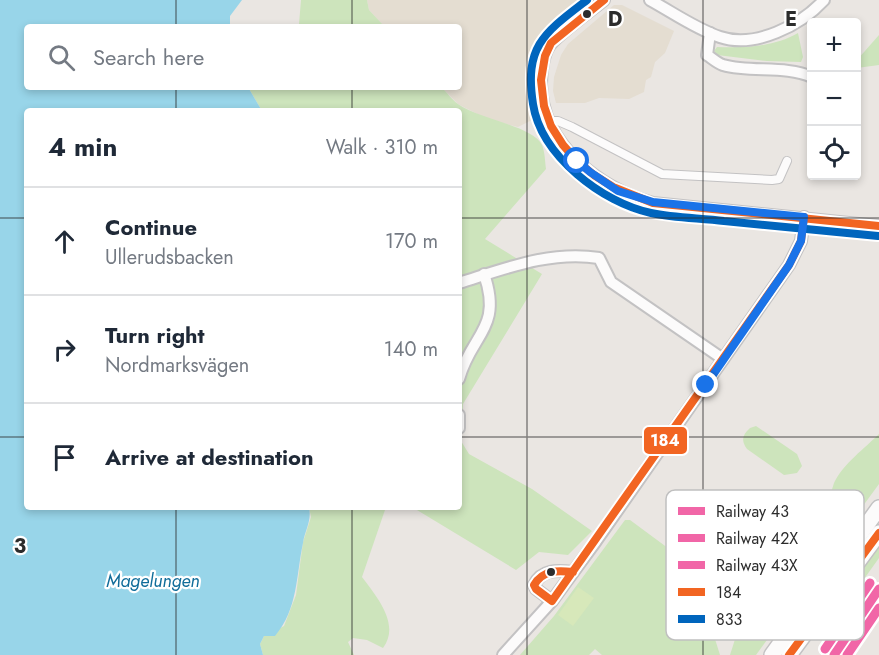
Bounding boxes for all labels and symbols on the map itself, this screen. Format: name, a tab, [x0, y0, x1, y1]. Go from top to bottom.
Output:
text: D	[608, 5, 622, 34]
text: E	[785, 5, 797, 34]
unlabelled marker	[581, 8, 593, 20]
route start	[563, 147, 589, 173]
route end	[692, 371, 718, 397]
line badge: 184	[643, 426, 688, 455]
text: 184	[650, 429, 680, 452]
legend	[666, 490, 864, 640]
text: Railway 43	[716, 500, 789, 523]
text: Railway 42X	[716, 527, 798, 550]
text: 3	[14, 532, 26, 561]
text: Railway 43X	[716, 554, 798, 577]
unlabelled marker	[545, 566, 557, 578]
water label: Magelungen	[106, 568, 200, 594]
text: 184	[716, 581, 741, 604]
text: 833	[716, 608, 742, 631]

